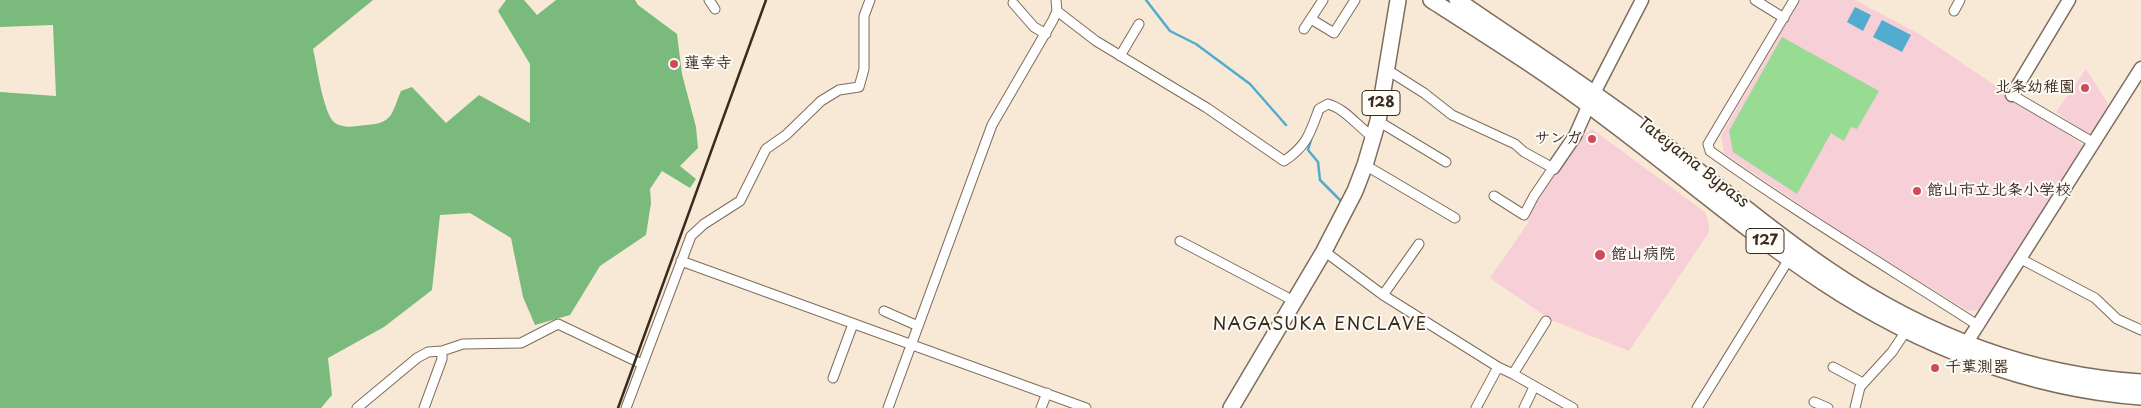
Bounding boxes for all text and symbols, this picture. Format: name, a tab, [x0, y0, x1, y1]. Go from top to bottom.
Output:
place label: 蓮幸寺	[684, 54, 732, 74]
marker: 蓮幸寺	[668, 58, 680, 70]
place label: 北条幼稚園	[1995, 78, 2075, 98]
marker: 北条幼稚園	[2079, 82, 2091, 94]
road number: 128	[1362, 90, 1400, 116]
street label: Tateyama Bypass	[1634, 114, 1752, 212]
place label: サンガ	[1534, 129, 1582, 149]
marker: サンガ	[1586, 133, 1598, 145]
place label: 館山市立北条小学校	[1927, 181, 2071, 201]
marker: 館山市立北条小学校	[1911, 185, 1923, 197]
road number: 127	[1746, 228, 1784, 254]
place label: 館山病院	[1611, 245, 1675, 265]
marker: 館山病院	[1593, 248, 1607, 262]
district label: NAGASUKA ENCLAVE	[1210, 314, 1430, 336]
place label: 千葉測器	[1945, 358, 2009, 378]
marker: 千葉測器	[1929, 362, 1941, 374]

